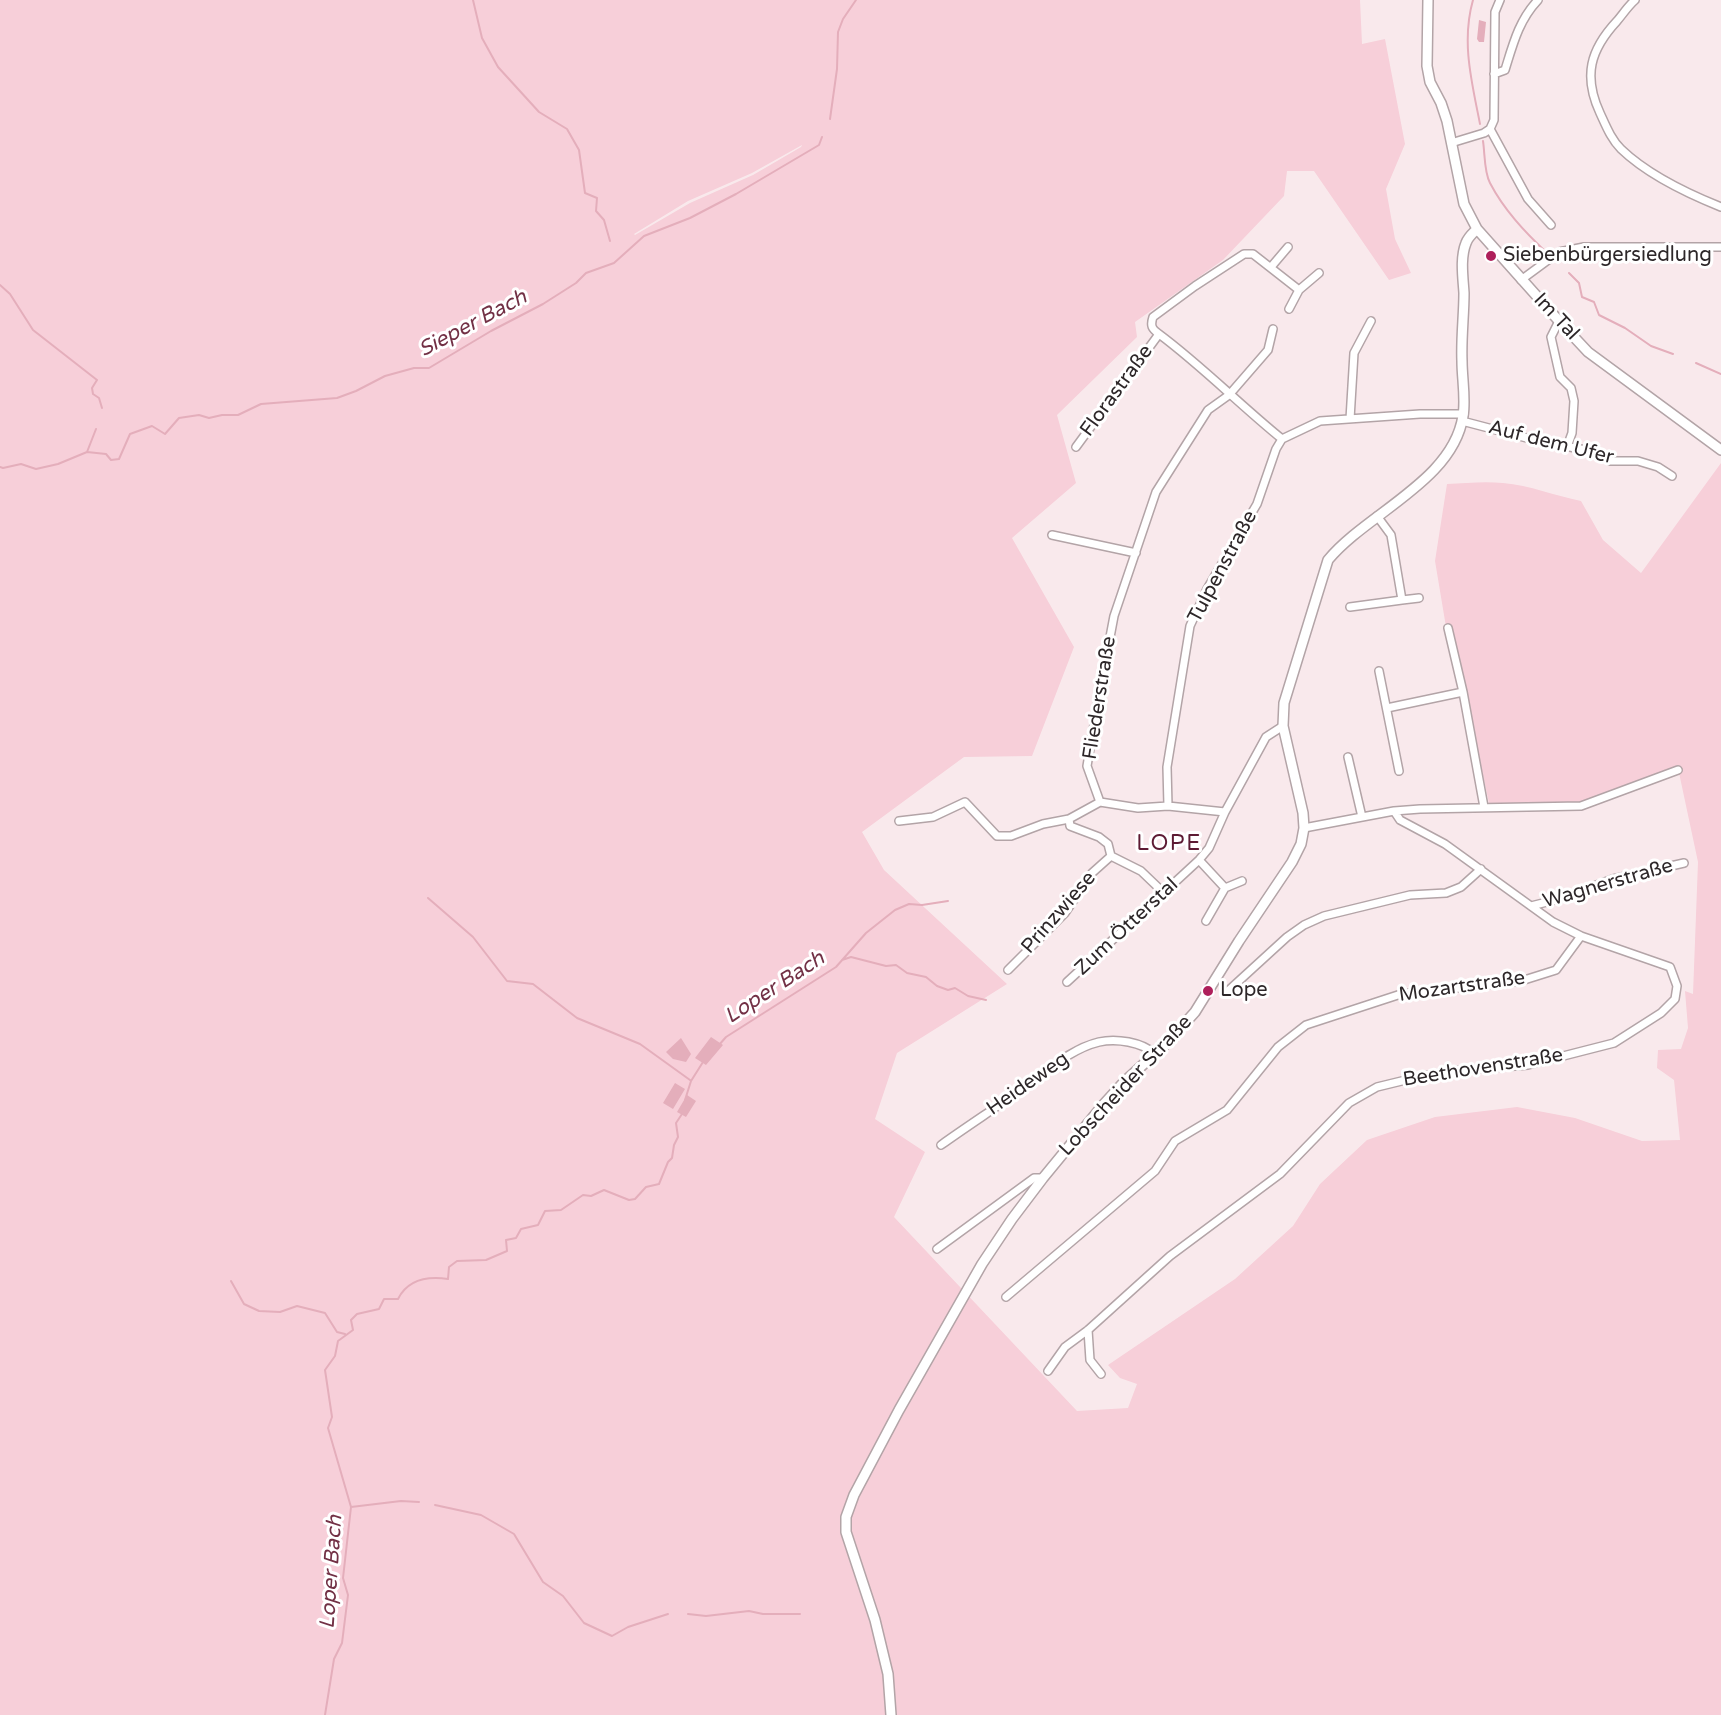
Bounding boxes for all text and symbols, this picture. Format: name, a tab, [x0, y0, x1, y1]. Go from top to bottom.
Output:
place label: Siebenbürgersiedlung	[1503, 244, 1712, 268]
marker: Siebenbürgersiedlung	[1484, 249, 1498, 263]
water label: Sieper Bach	[415, 285, 531, 363]
street label: Im Tal	[1528, 288, 1584, 346]
street label: Florastraße	[1076, 340, 1158, 442]
street label: Auf dem Ufer	[1486, 416, 1616, 470]
street label: Tulpenstraße	[1183, 507, 1263, 627]
street label: Fliederstraße	[1078, 635, 1122, 761]
district label: LOPE	[1136, 831, 1202, 857]
street label: Wagnerstraße	[1540, 854, 1676, 914]
street label: Prinzwiese	[1017, 867, 1101, 959]
street label: Zum Ötterstal	[1070, 873, 1184, 981]
water label: Loper Bach	[720, 946, 830, 1030]
street label: Mozartstraße	[1397, 966, 1527, 1008]
place label: Lope	[1220, 979, 1268, 1003]
marker: Lope	[1201, 984, 1215, 998]
street label: Lobscheider Straße	[1055, 1011, 1197, 1161]
street label: Beethovenstraße	[1401, 1043, 1565, 1093]
street label: Heideweg	[982, 1047, 1074, 1121]
water label: Loper Bach	[315, 1514, 349, 1630]

